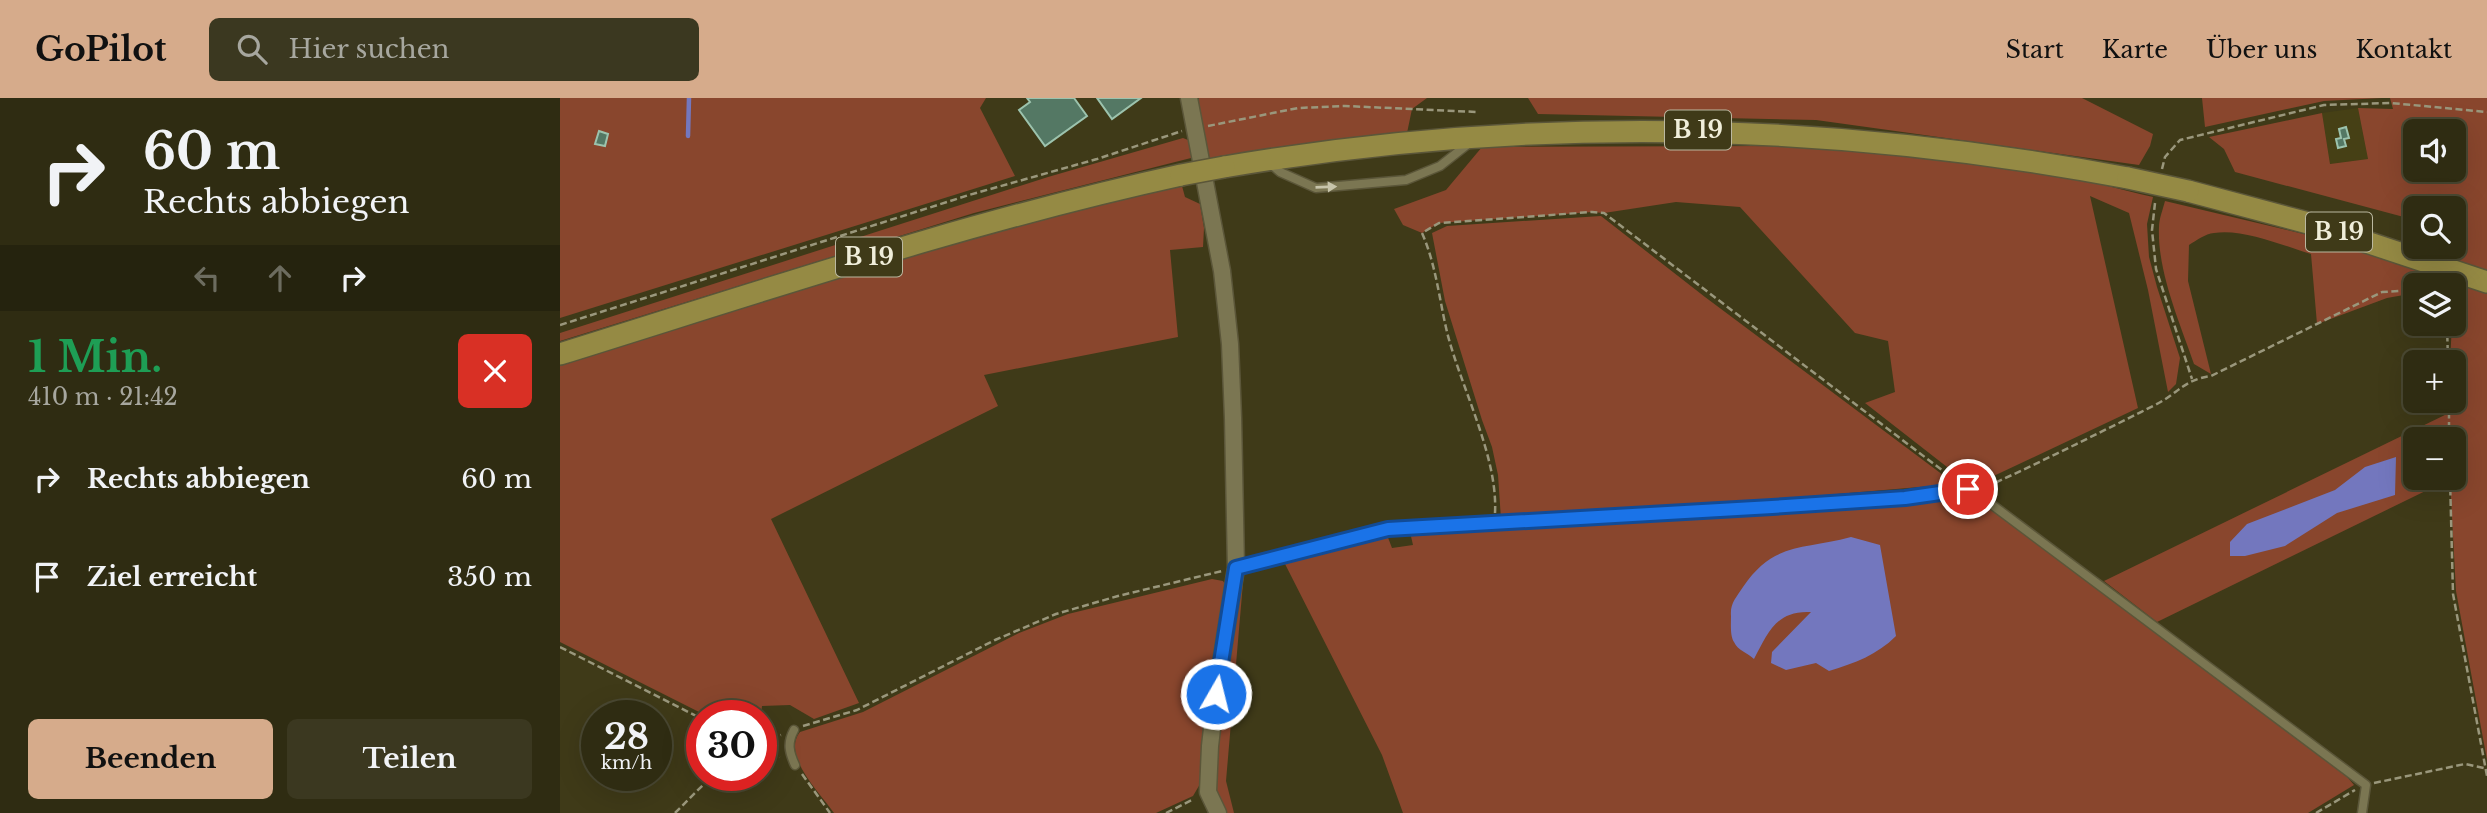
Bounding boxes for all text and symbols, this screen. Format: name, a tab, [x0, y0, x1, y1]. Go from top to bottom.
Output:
search box	[209, 18, 699, 81]
text: GoPilot	[35, 29, 167, 70]
icon: search	[233, 30, 271, 68]
text: Hier suchen	[289, 33, 449, 65]
text: Start	[2006, 35, 2064, 64]
text: Karte	[2102, 35, 2168, 64]
text: Über uns	[2206, 35, 2318, 64]
text: Kontakt	[2356, 35, 2452, 64]
road number: B 19	[1665, 110, 1731, 150]
map controls	[2403, 119, 2466, 490]
button: sound	[2403, 119, 2466, 182]
text: 60 m	[143, 121, 280, 182]
icon: right	[28, 126, 119, 217]
one-way arrow	[1315, 181, 1337, 192]
text: Rechts abbiegen	[143, 182, 410, 222]
button: search	[2403, 196, 2466, 259]
road number: B 19	[2306, 212, 2372, 252]
road number: B 19	[836, 238, 902, 276]
icon: left	[188, 259, 226, 297]
icon: ahead	[261, 259, 299, 297]
icon: right	[334, 259, 372, 297]
button: layers	[2403, 273, 2466, 336]
text: 1 Min.	[28, 331, 162, 383]
button: close	[458, 334, 532, 408]
button: +	[2403, 350, 2466, 413]
text: 410 m · 21:42	[28, 383, 178, 411]
button: −	[2403, 427, 2466, 490]
pin	[1938, 459, 1998, 519]
icon: right	[28, 460, 66, 498]
text: Rechts abbiegen	[87, 463, 310, 495]
text: 60 m	[461, 463, 532, 495]
icon: arrive	[1949, 470, 1987, 508]
icon: arrive	[28, 558, 66, 596]
text: Ziel erreicht	[87, 561, 257, 593]
text: 350 m	[447, 561, 532, 593]
position arrow	[1179, 657, 1253, 731]
speed limit sign: 30	[686, 700, 777, 791]
text: 28	[604, 715, 649, 758]
button: Beenden	[28, 719, 273, 799]
button: Teilen	[287, 719, 532, 799]
text: km/h	[601, 752, 652, 774]

